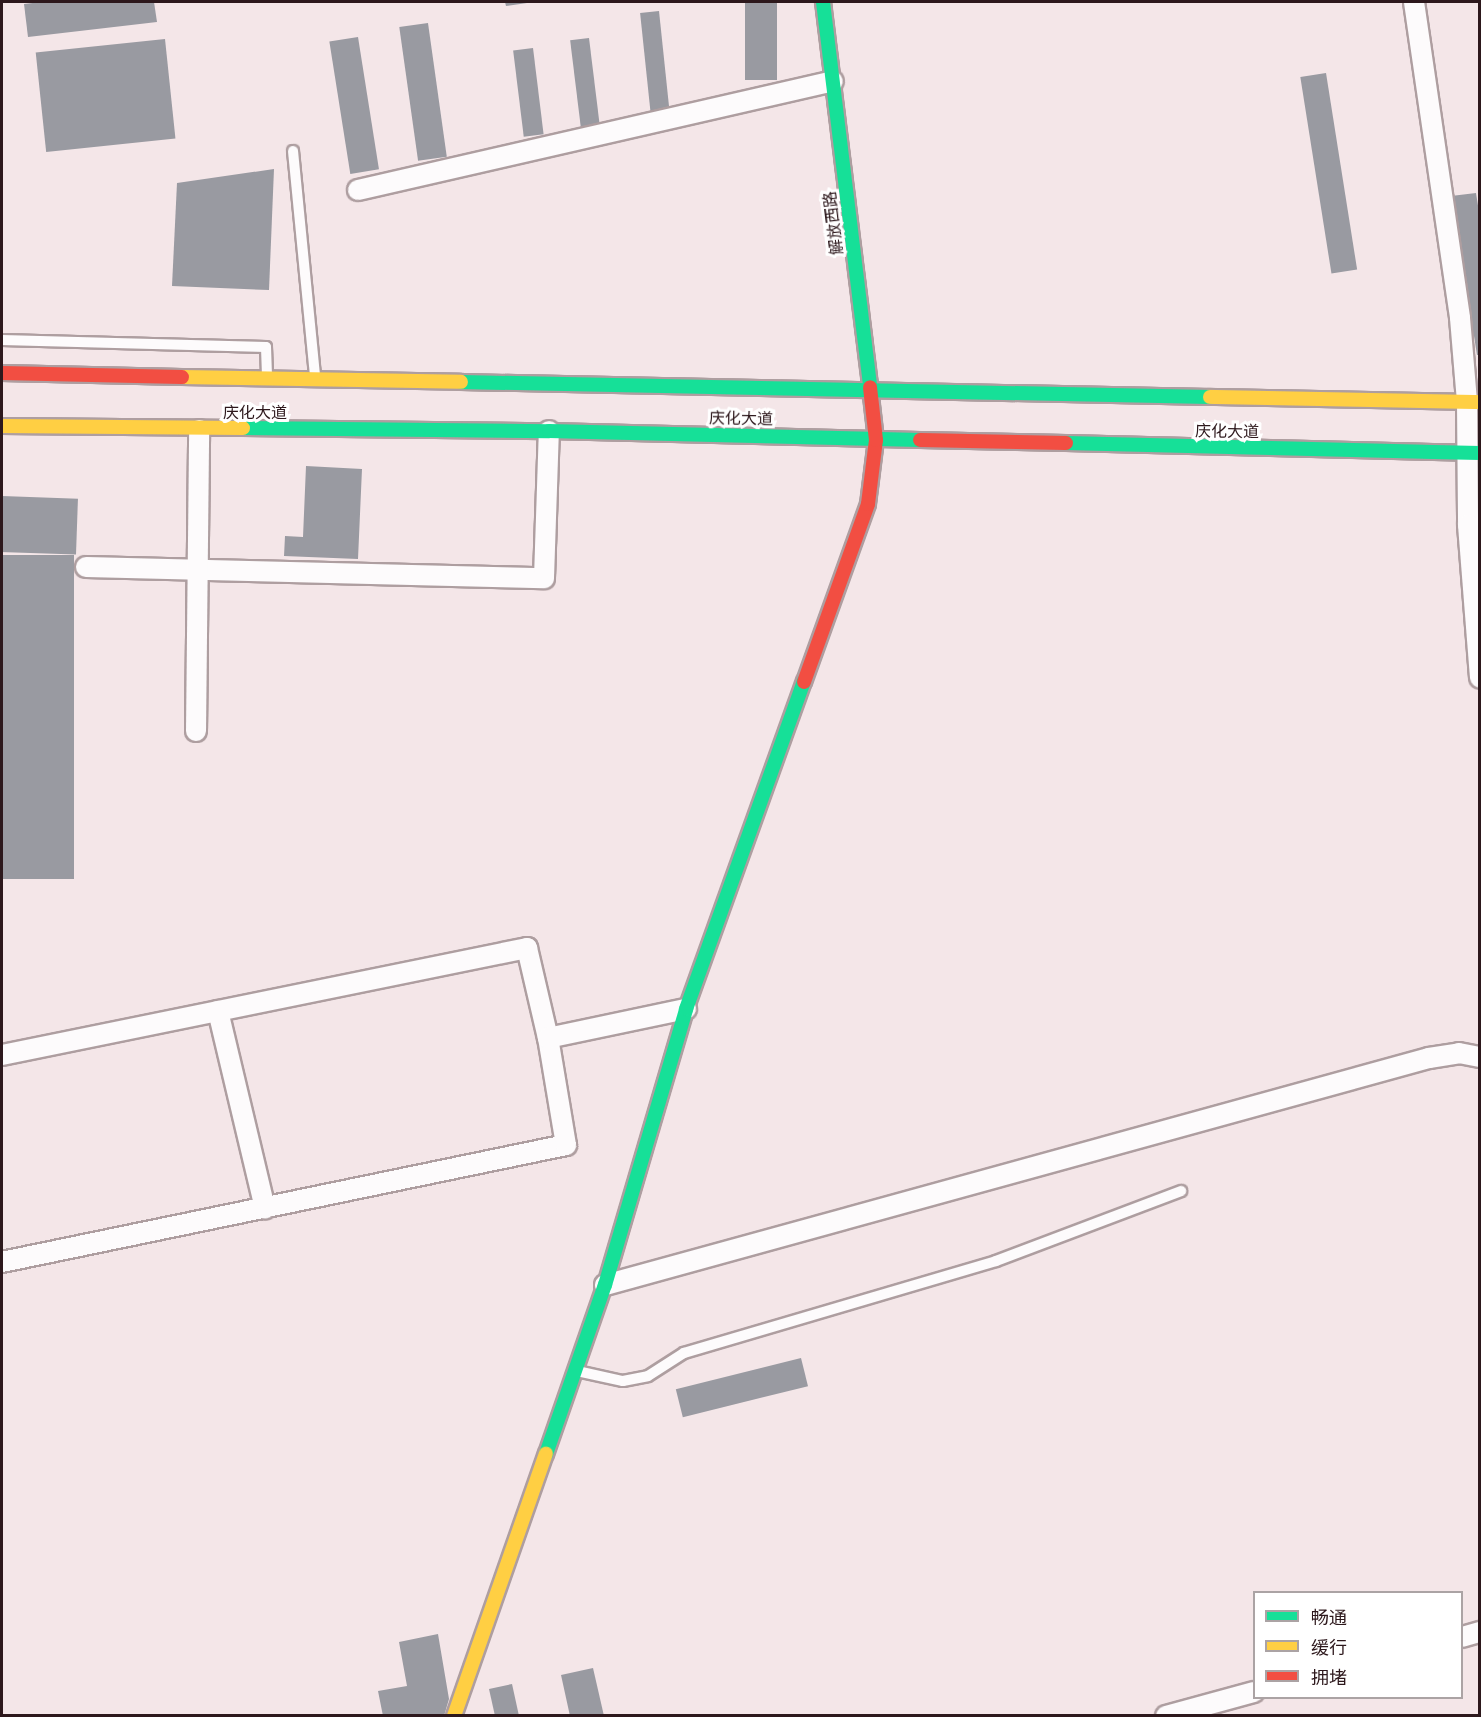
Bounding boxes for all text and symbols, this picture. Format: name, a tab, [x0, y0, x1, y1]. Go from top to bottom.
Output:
street label: 解放西路	[821, 190, 847, 256]
street label: 庆化大道	[223, 403, 287, 423]
street label: 庆化大道	[709, 409, 773, 429]
street label: 庆化大道	[1195, 422, 1259, 442]
legend	[1253, 1591, 1463, 1699]
text: 畅通	[1311, 1607, 1347, 1629]
text: 缓行	[1311, 1637, 1347, 1659]
text: 拥堵	[1311, 1667, 1347, 1689]

